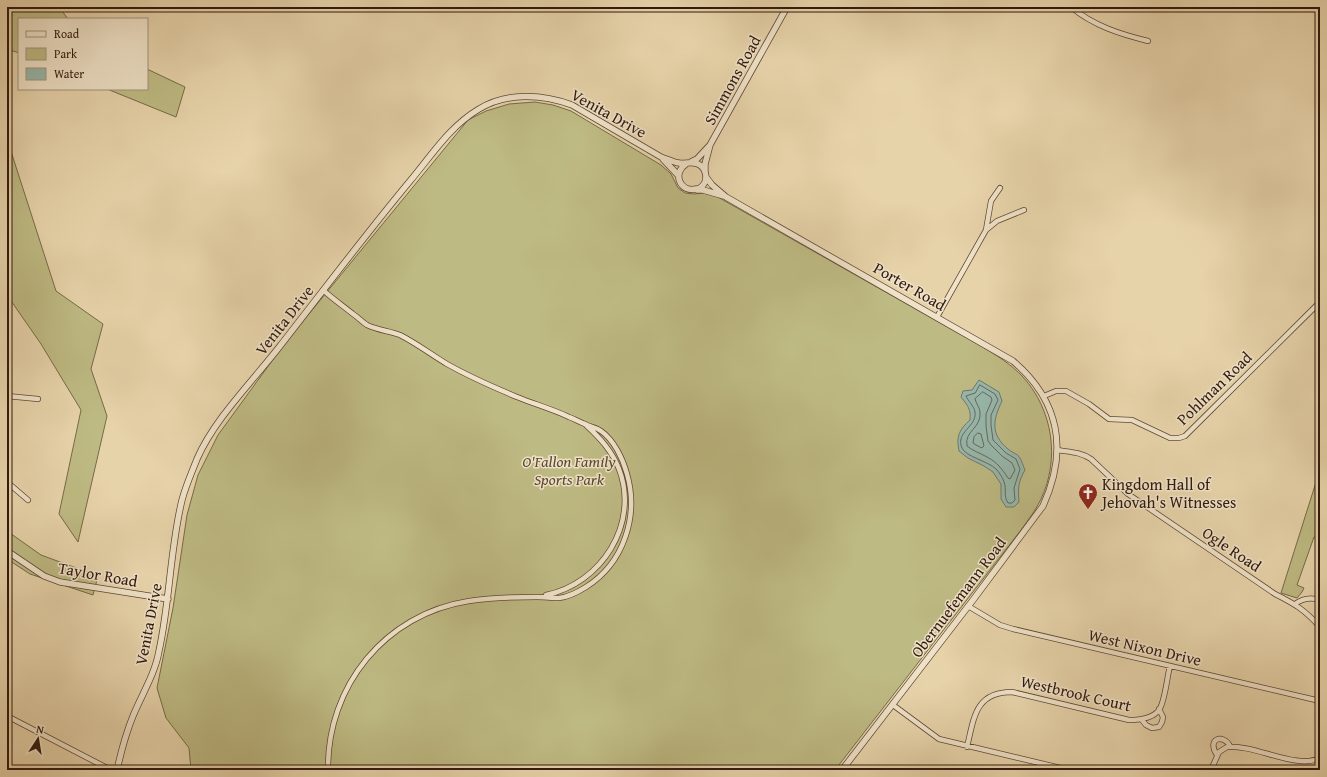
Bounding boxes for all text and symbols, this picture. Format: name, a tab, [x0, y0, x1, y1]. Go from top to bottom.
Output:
legend	[18, 18, 148, 90]
text: Road	[54, 25, 80, 42]
street label: Simmons Road	[698, 31, 767, 129]
text: Park	[54, 45, 78, 62]
text: Water	[54, 65, 84, 82]
street label: Venita Drive	[567, 82, 651, 144]
street label: Porter Road	[869, 256, 951, 317]
street label: Venita Drive	[249, 280, 319, 360]
street label: Pohlman Road	[1171, 345, 1258, 430]
park label: O'Fallon Family Sports Park	[522, 449, 616, 491]
place label: Kingdom Hall of Jehovah's Witnesses	[1100, 472, 1236, 514]
church icon: Kingdom Hall of Jehovah's Witnesses	[1077, 482, 1099, 510]
street label: Ogle Road	[1198, 520, 1267, 578]
street label: Obernuefemann Road	[905, 531, 1012, 662]
street label: Taylor Road	[56, 555, 140, 593]
street label: Venita Drive	[128, 581, 168, 667]
street label: West Nixon Drive	[1086, 622, 1204, 672]
street label: Westbrook Court	[1018, 669, 1134, 717]
north arrow	[18, 719, 58, 759]
text: N	[35, 721, 46, 738]

